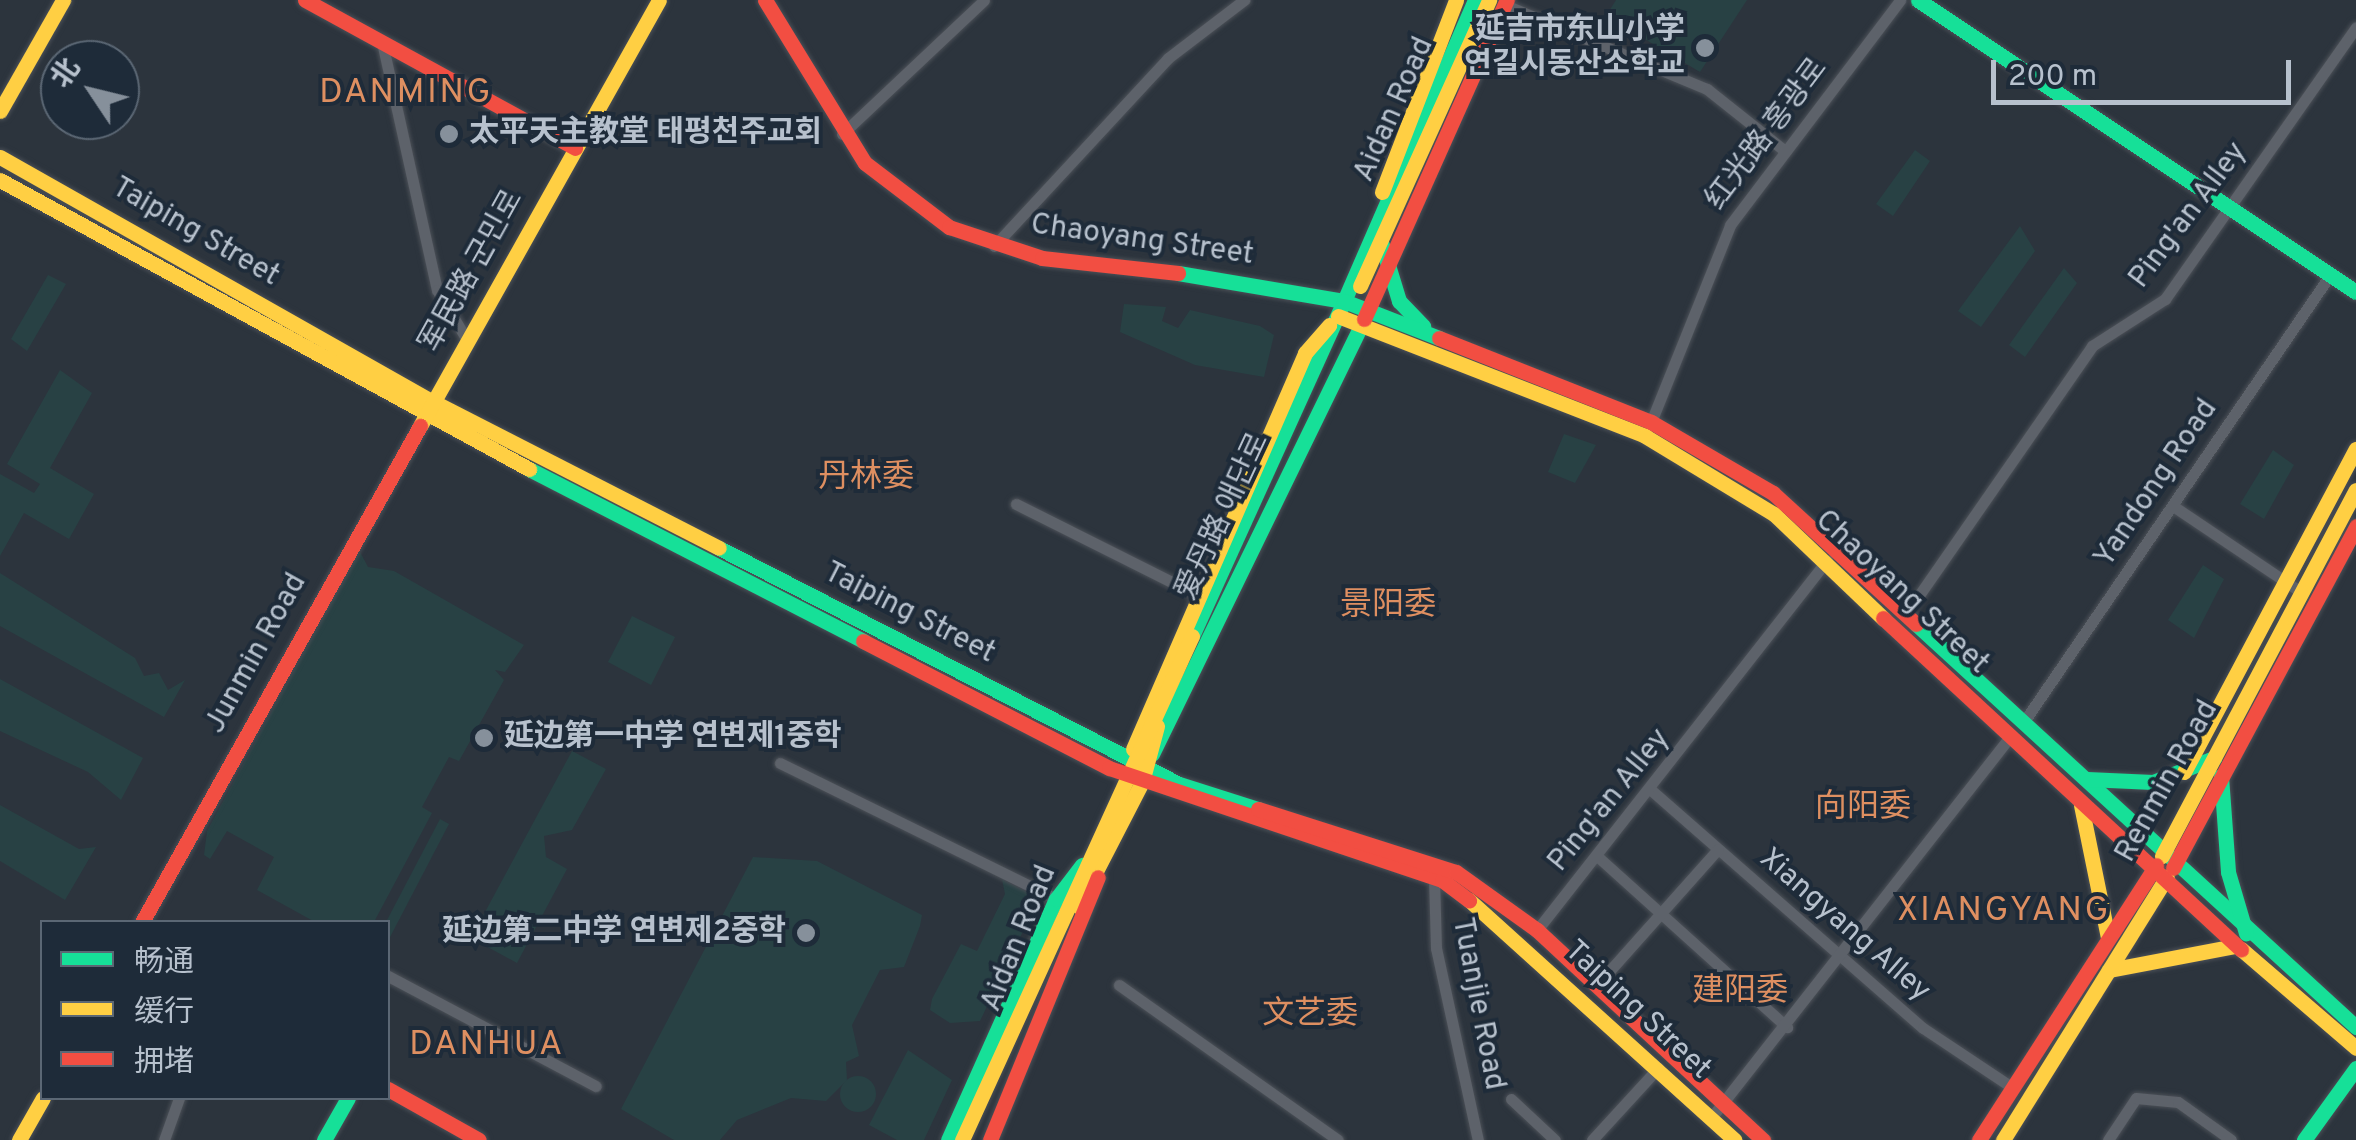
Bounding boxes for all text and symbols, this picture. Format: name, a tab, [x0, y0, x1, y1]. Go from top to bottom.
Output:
place label: 延吉市东山小学 연길시동산소학교	[1464, 13, 1685, 84]
street label: Aidan Road	[1347, 32, 1443, 188]
marker: 延吉市东山小学 연길시동산소학교	[1694, 37, 1716, 59]
north arrow	[40, 40, 140, 140]
scale bar	[1996, 40, 2296, 102]
text: 北	[44, 52, 90, 96]
street label: 红光路 홍광로	[1700, 52, 1836, 218]
text: 200 m	[2008, 59, 2097, 96]
district label: DANMING	[319, 72, 493, 114]
place label: 太平天主教堂 태평천주교회	[469, 116, 822, 152]
marker: 太平天主教堂 태평천주교회	[438, 123, 460, 145]
street label: Ping'an Alley	[2122, 135, 2256, 297]
street label: Taiping Street	[105, 171, 285, 295]
street label: 军民路 군민로	[414, 185, 532, 359]
street label: Chaoyang Street	[1028, 208, 1256, 274]
street label: Yandong Road	[2088, 393, 2226, 575]
street label: 爱丹路 애단로	[1170, 428, 1278, 606]
district label: 丹林委	[818, 459, 914, 497]
street label: Chaoyang Street	[1807, 503, 1995, 683]
street label: Taiping Street	[817, 555, 1001, 673]
street label: Junmin Road	[198, 568, 316, 740]
district label: 景阳委	[1340, 587, 1436, 625]
street label: Renmin Road	[2109, 695, 2227, 869]
place label: 延边第一中学 연변제1중학	[504, 720, 841, 756]
street label: Ping'an Alley	[1541, 722, 1679, 880]
marker: 延边第一中学 연변제1중학	[473, 727, 495, 749]
district label: 向阳委	[1815, 789, 1911, 827]
street label: Xiangyang Alley	[1751, 842, 1937, 1010]
street label: Aidan Road	[974, 861, 1066, 1017]
district label: XIANGYANG	[1897, 890, 2111, 932]
place label: 延边第二中学 연변제2중학	[442, 915, 786, 951]
street label: Tuanjie Road	[1443, 915, 1511, 1093]
legend	[40, 920, 390, 1100]
marker: 延边第二中学 연변제2중학	[795, 922, 817, 944]
street label: Taiping Street	[1556, 934, 1718, 1088]
text: 畅通	[134, 945, 194, 982]
district label: 建阳委	[1692, 973, 1788, 1011]
text: 缓行	[134, 995, 194, 1032]
district label: 文艺委	[1262, 996, 1358, 1034]
district label: DANHUA	[409, 1024, 565, 1066]
text: 拥堵	[134, 1045, 194, 1082]

